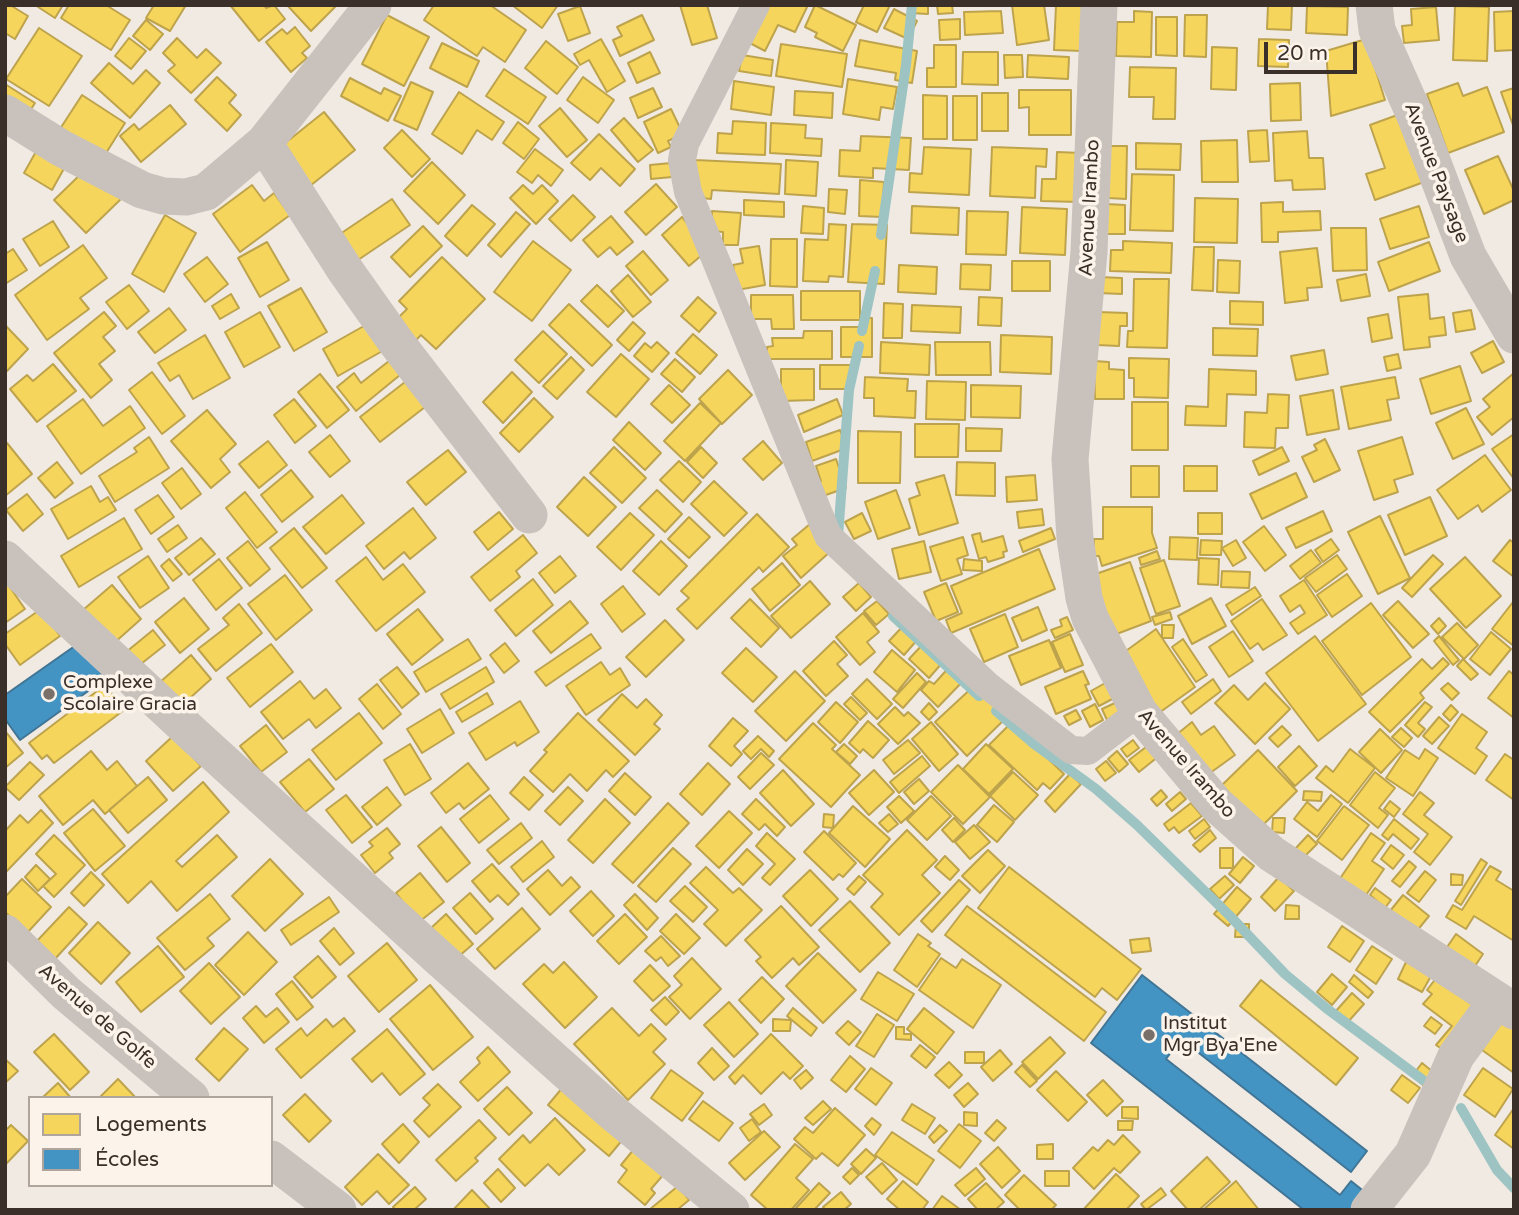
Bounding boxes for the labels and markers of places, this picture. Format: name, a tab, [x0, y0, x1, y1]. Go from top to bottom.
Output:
place label: Complexe Scolaire Gracia	[63, 672, 197, 716]
marker: Complexe Scolaire Gracia	[41, 686, 57, 702]
place label: Institut Mgr Bya'Ene	[1163, 1013, 1278, 1057]
marker: Institut Mgr Bya'Ene	[1141, 1027, 1157, 1043]

